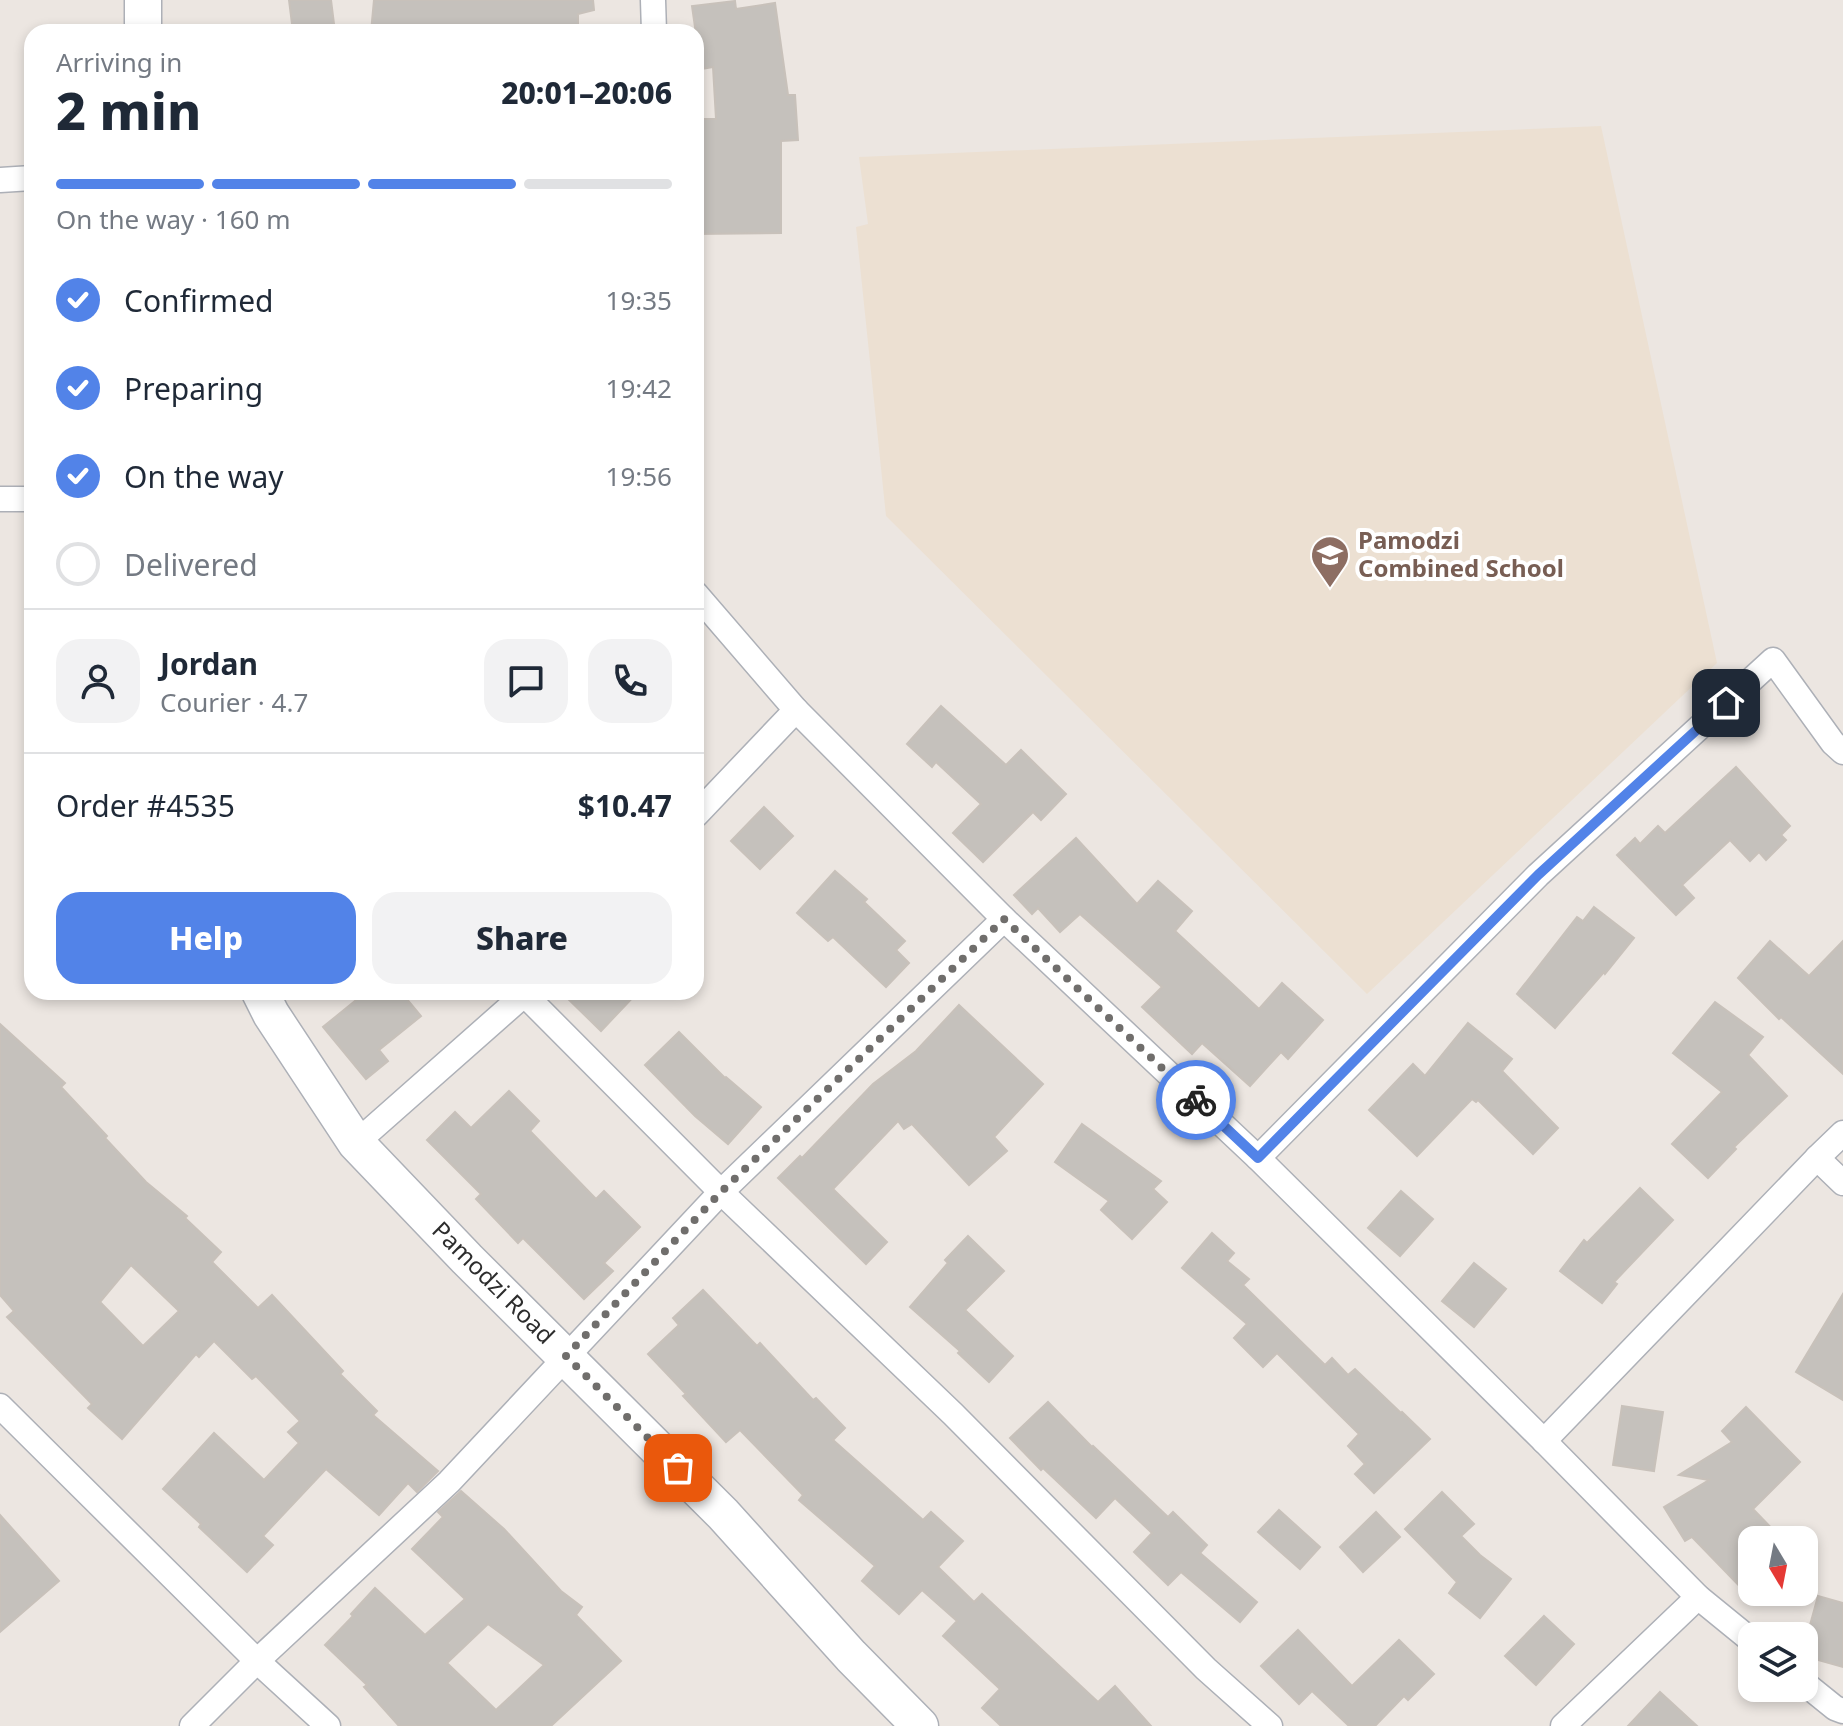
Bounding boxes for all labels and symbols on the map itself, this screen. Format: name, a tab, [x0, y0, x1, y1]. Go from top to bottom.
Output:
place label: Pamodzi Combined School	[1358, 523, 1564, 584]
school or university icon: Pamodzi Combined School	[1309, 534, 1351, 589]
pin	[1692, 669, 1760, 737]
courier	[1156, 1060, 1236, 1140]
street label: Pamodzi Road	[425, 1213, 563, 1351]
pin	[644, 1434, 712, 1502]
north arrow	[1738, 1526, 1818, 1606]

